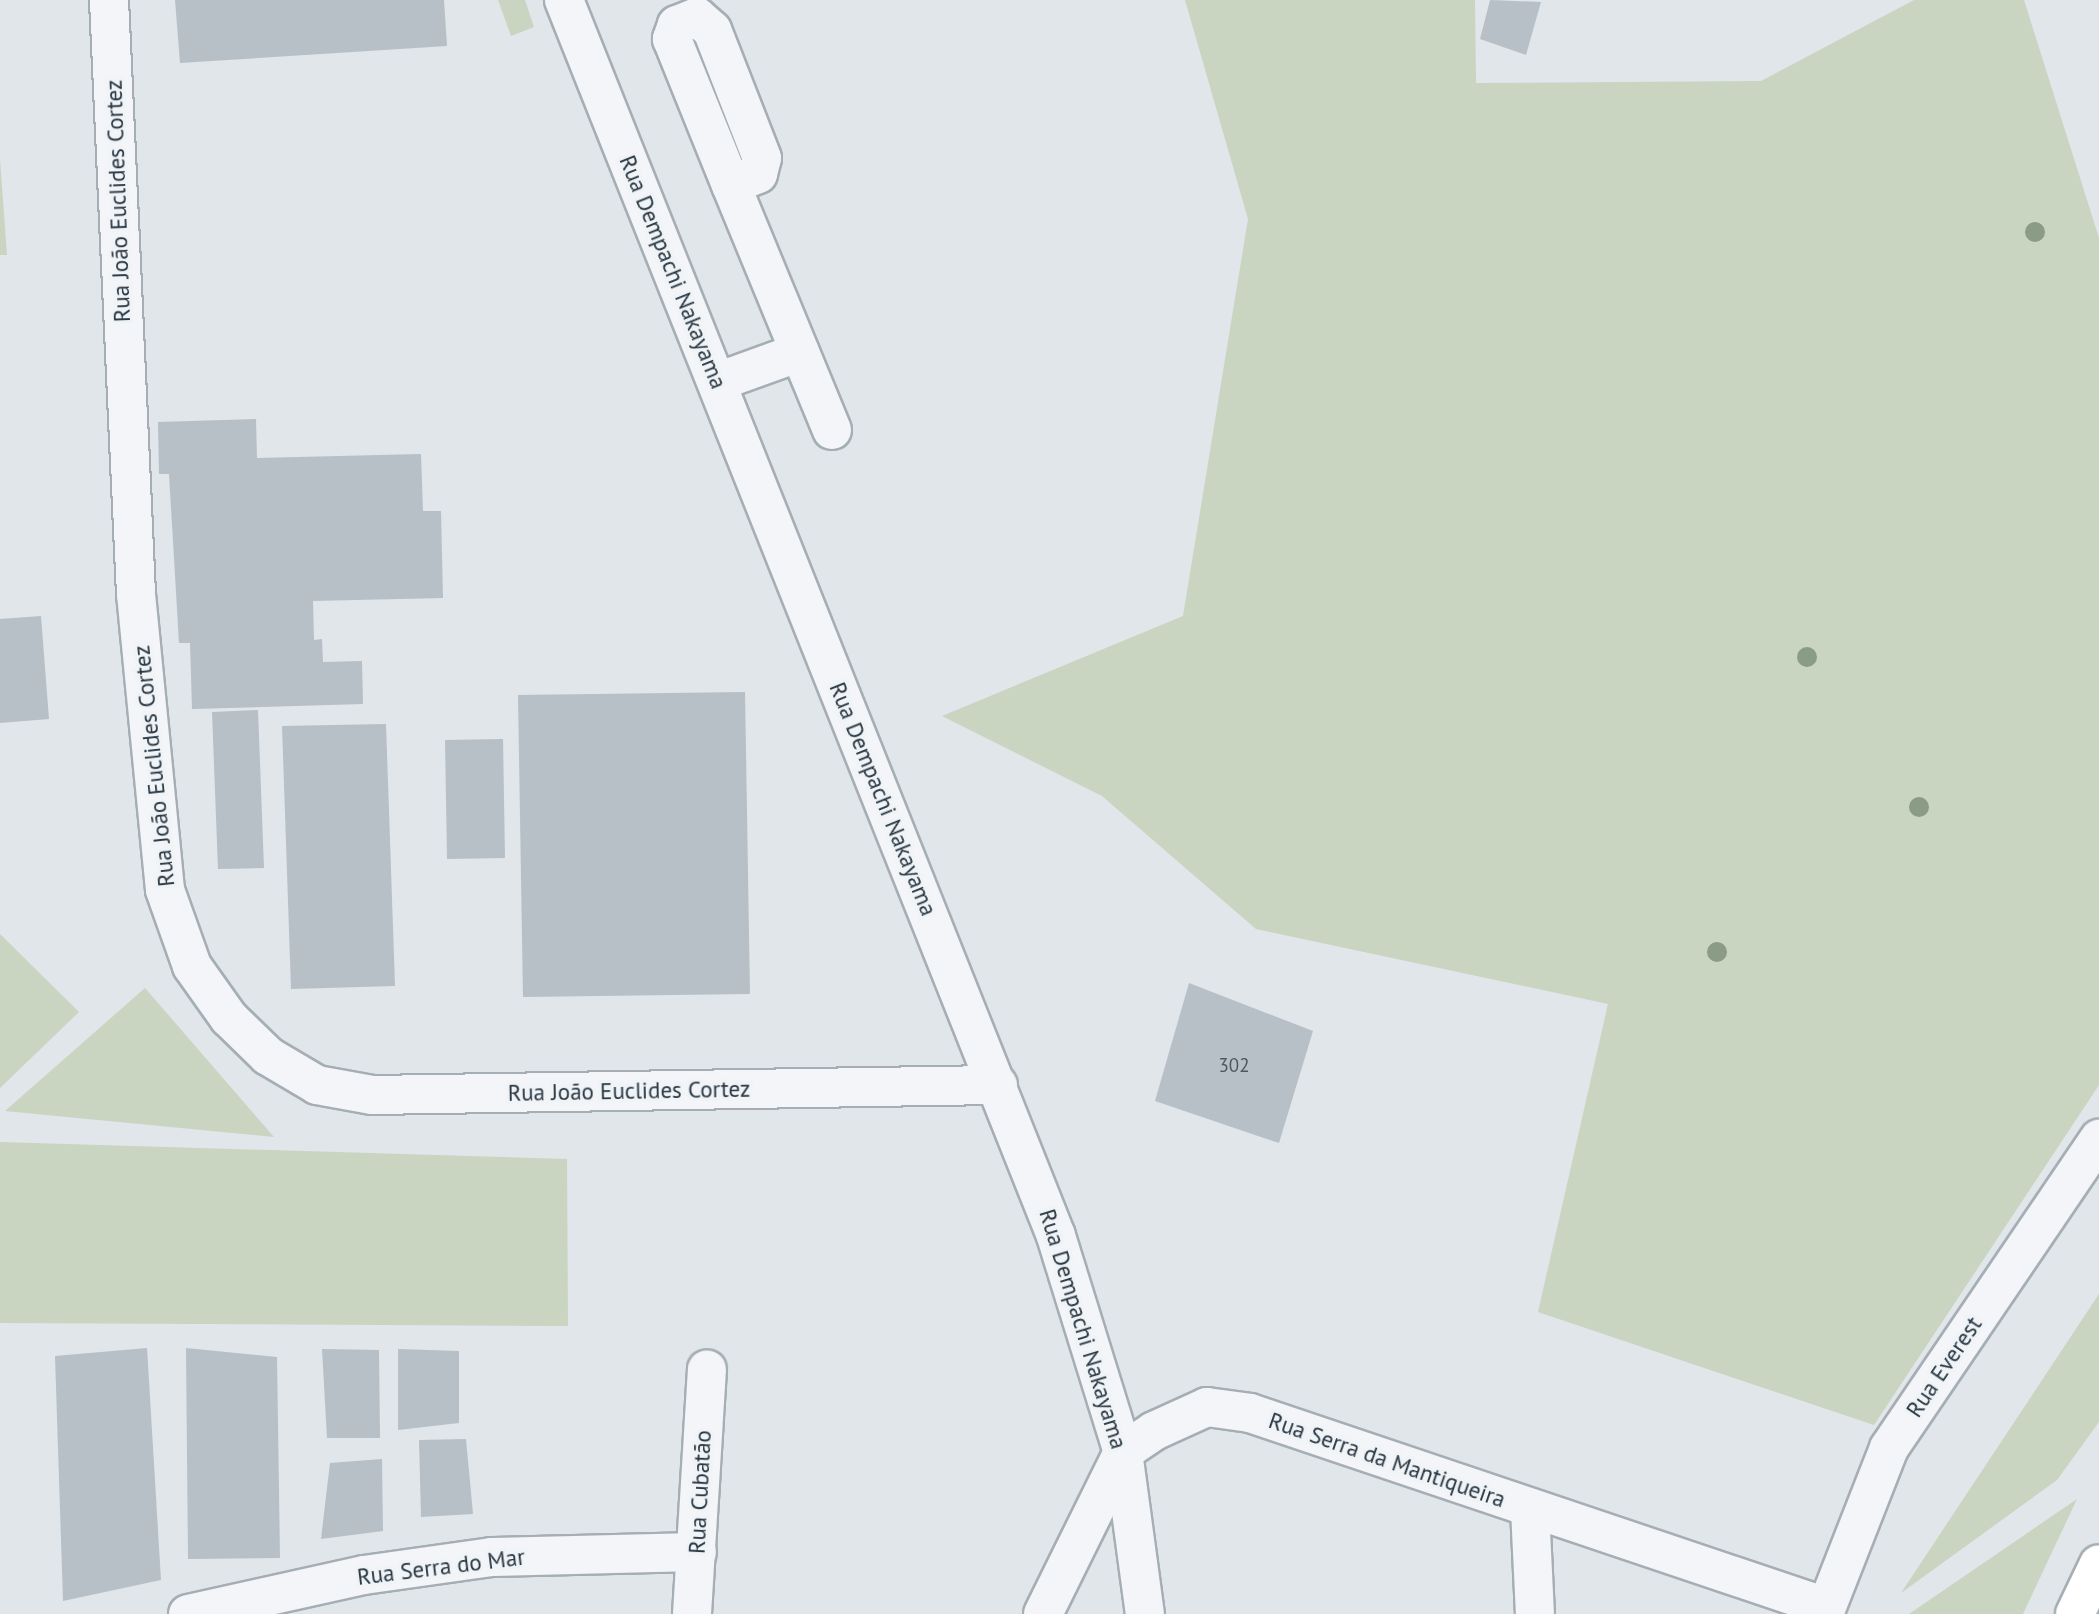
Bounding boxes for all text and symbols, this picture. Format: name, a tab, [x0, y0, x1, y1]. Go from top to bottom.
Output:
street label: Rua João Euclides Cortez	[100, 79, 136, 323]
street label: Rua Dempachi Nakayama	[613, 151, 733, 393]
street label: Rua João Euclides Cortez	[128, 644, 180, 888]
street label: Rua Dempachi Nakayama	[823, 678, 943, 920]
house number: 302	[1218, 1055, 1250, 1077]
street label: Rua João Euclides Cortez	[507, 1075, 751, 1107]
street label: Rua Dempachi Nakayama	[1033, 1206, 1133, 1452]
street label: Rua Everest	[1900, 1312, 1988, 1422]
street label: Rua Serra da Mantiqueira	[1265, 1407, 1509, 1513]
street label: Rua Cubatão	[683, 1429, 717, 1555]
street label: Rua Serra do Mar	[356, 1543, 526, 1591]

